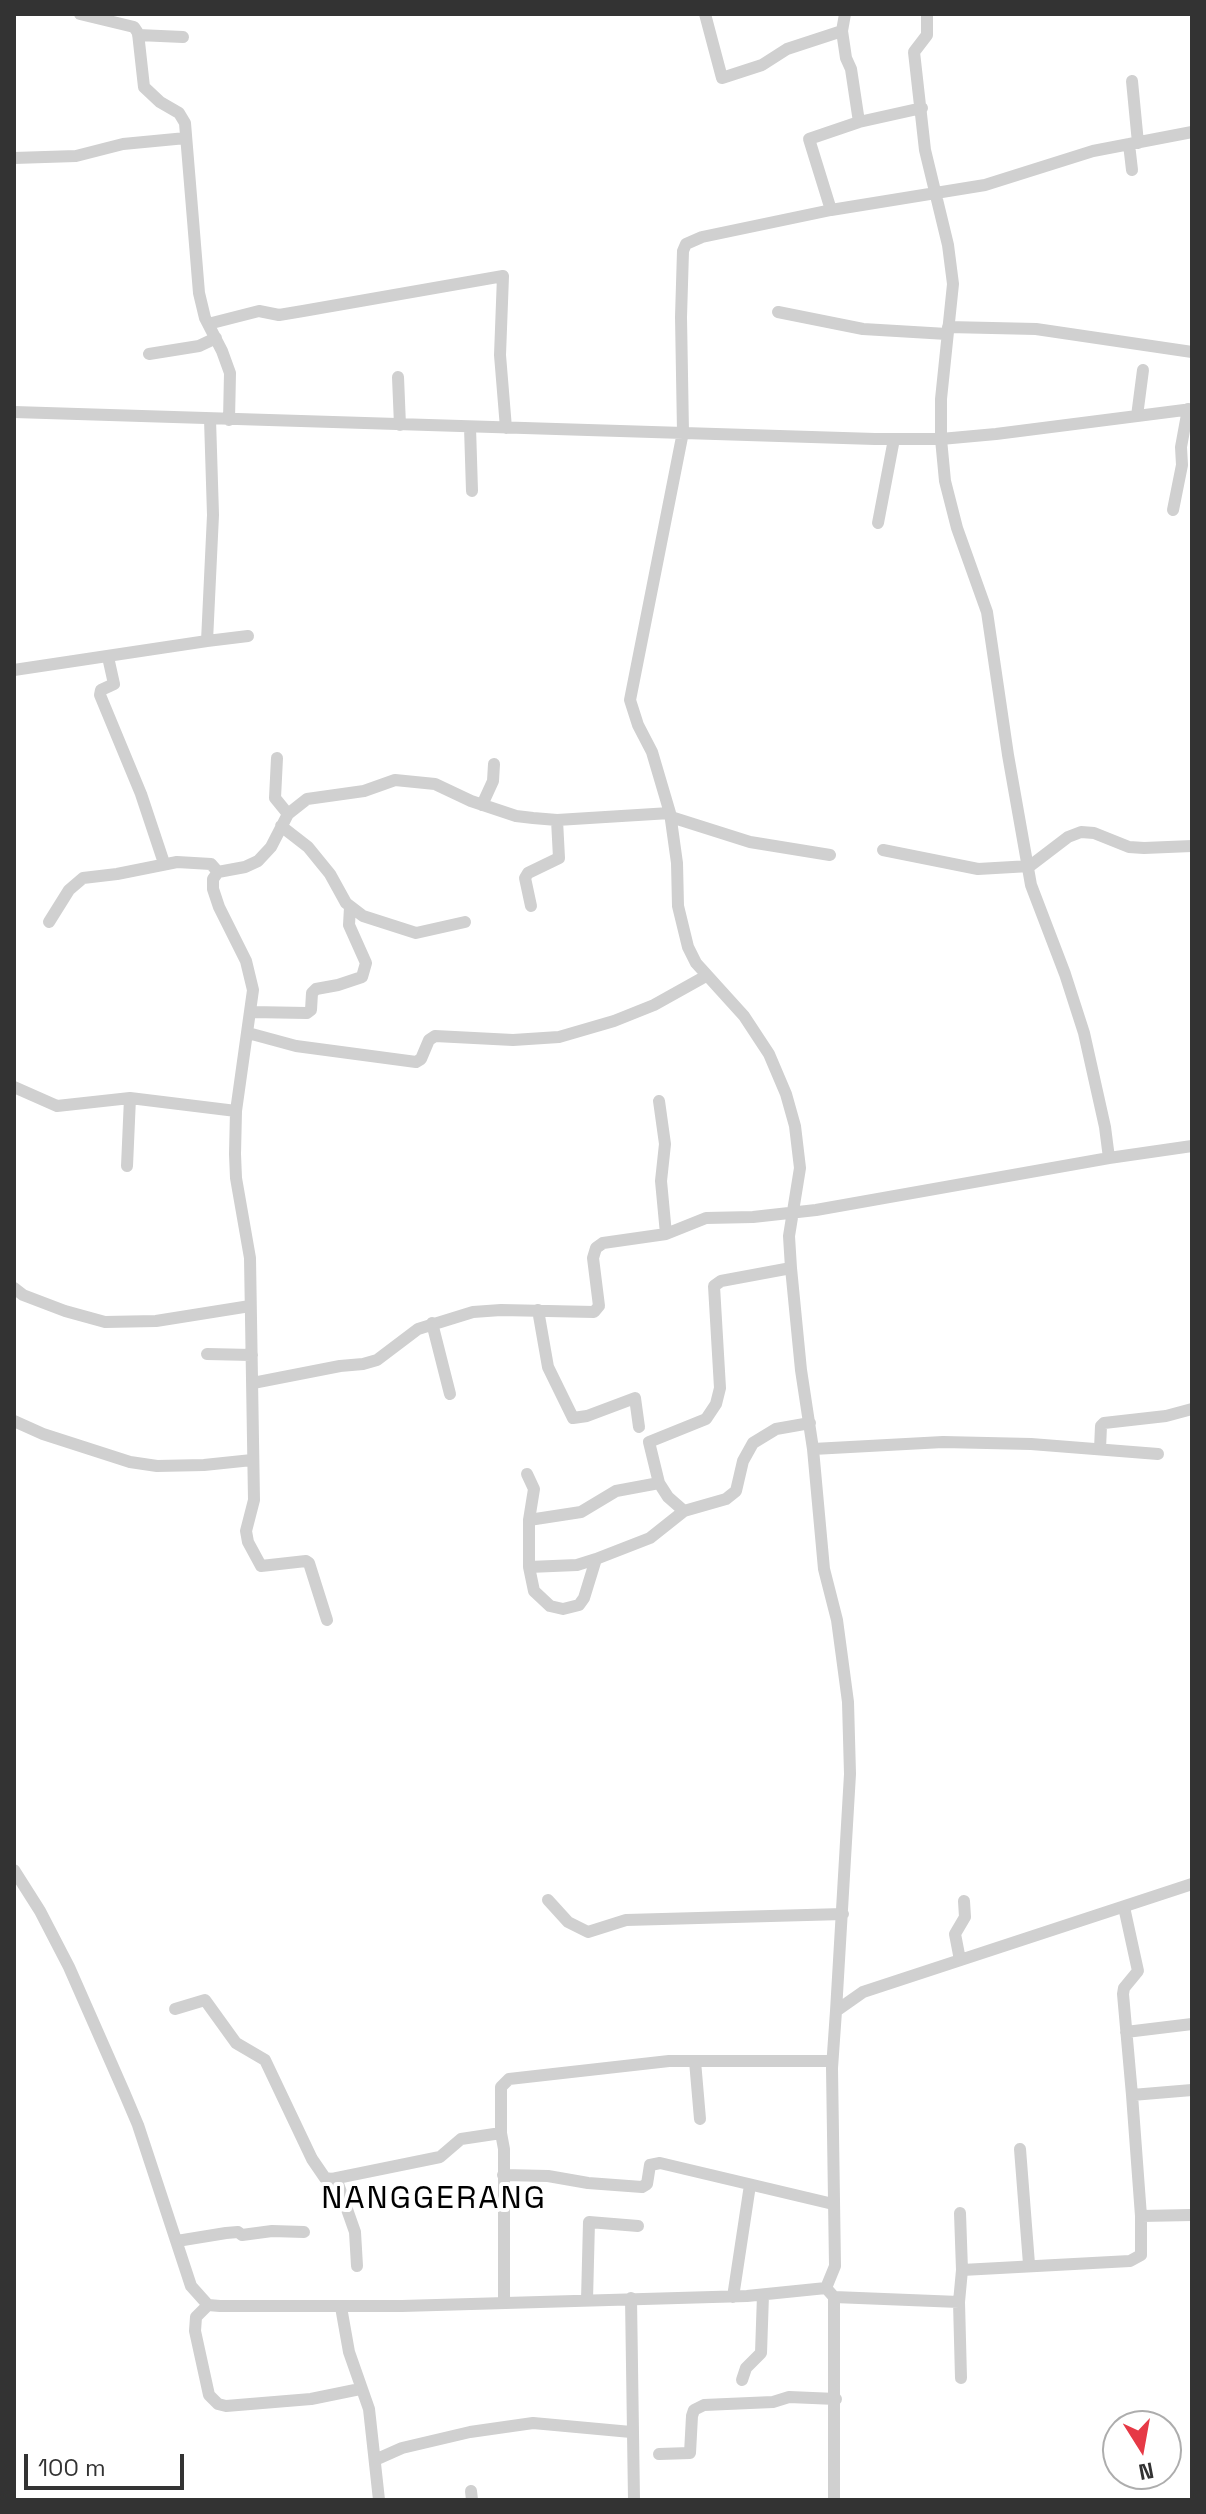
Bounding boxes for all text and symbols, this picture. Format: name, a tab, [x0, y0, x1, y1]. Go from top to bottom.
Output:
district label: NANGGERANG	[321, 2180, 547, 2218]
north arrow	[1102, 2410, 1182, 2490]
scale bar	[28, 2438, 188, 2488]
text: 100 m	[38, 2452, 106, 2483]
text: N	[1136, 2456, 1156, 2487]

